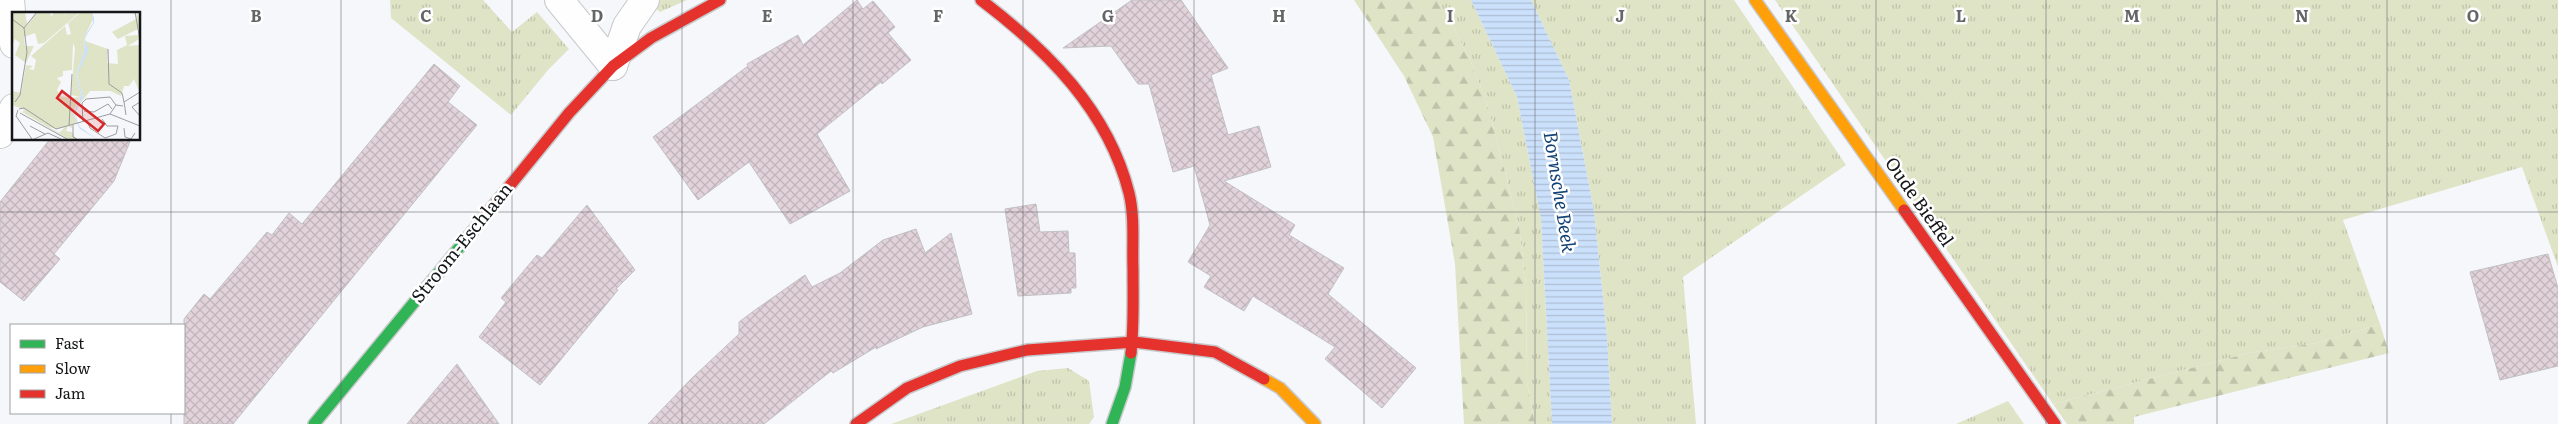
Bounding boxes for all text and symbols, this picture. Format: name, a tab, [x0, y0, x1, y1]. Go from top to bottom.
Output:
text: B	[250, 3, 262, 27]
text: C	[420, 3, 432, 27]
text: D	[591, 3, 603, 27]
text: E	[762, 3, 773, 27]
text: F	[933, 3, 943, 27]
text: G	[1102, 3, 1114, 27]
text: H	[1272, 3, 1286, 27]
text: I	[1447, 3, 1453, 27]
text: J	[1615, 3, 1625, 27]
text: K	[1785, 3, 1798, 27]
text: L	[1956, 3, 1966, 27]
text: M	[2124, 3, 2140, 27]
text: N	[2295, 3, 2309, 27]
text: O	[2467, 3, 2479, 27]
inset map	[12, 12, 140, 140]
water label: Bornsche Beek	[1538, 129, 1584, 255]
street label: Oude Bieffel	[1879, 151, 1961, 251]
street label: Stroom-Eschlaan	[404, 176, 518, 308]
legend	[10, 324, 185, 414]
text: Fast	[55, 331, 84, 354]
text: Slow	[55, 356, 90, 379]
text: Jam	[55, 381, 86, 404]

